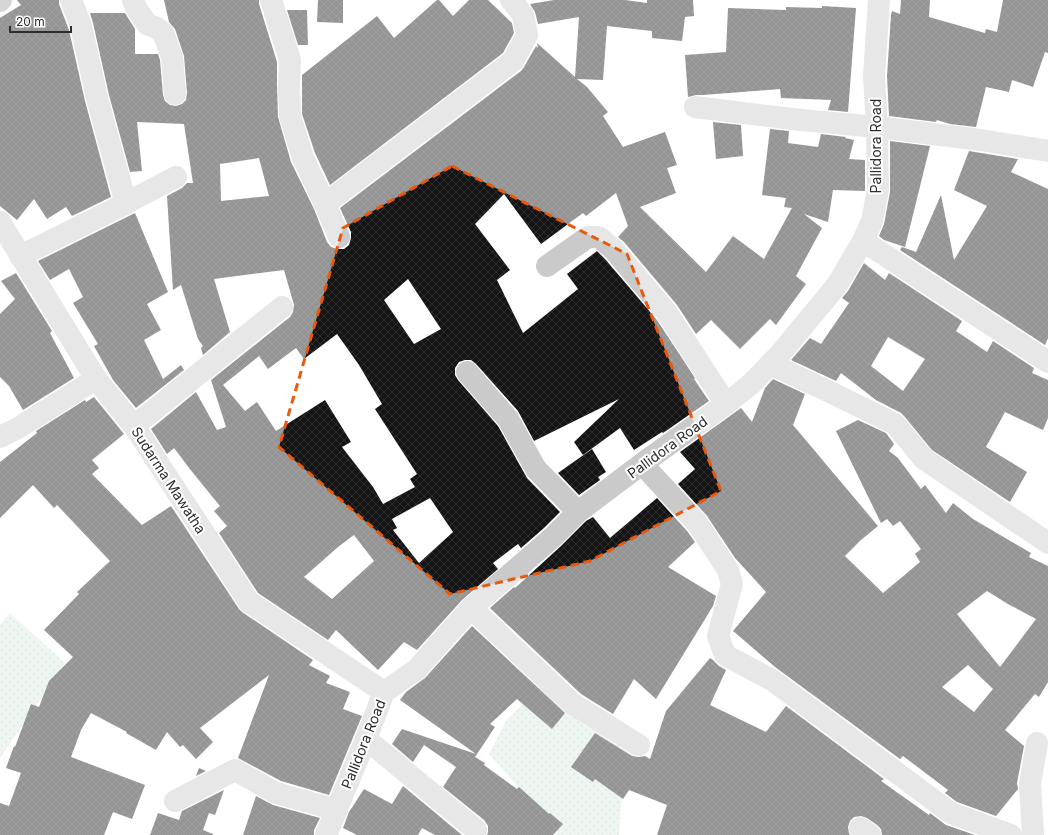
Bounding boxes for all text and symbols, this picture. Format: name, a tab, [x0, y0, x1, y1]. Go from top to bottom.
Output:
scale bar	[10, 8, 71, 34]
text: 20 m	[16, 14, 45, 29]
street label: Pallidora Road	[867, 99, 884, 193]
street label: Pallidora Road	[624, 412, 710, 482]
street label: Sudarma Mawatha	[128, 423, 210, 537]
street label: Pallidora Road	[337, 697, 389, 791]

